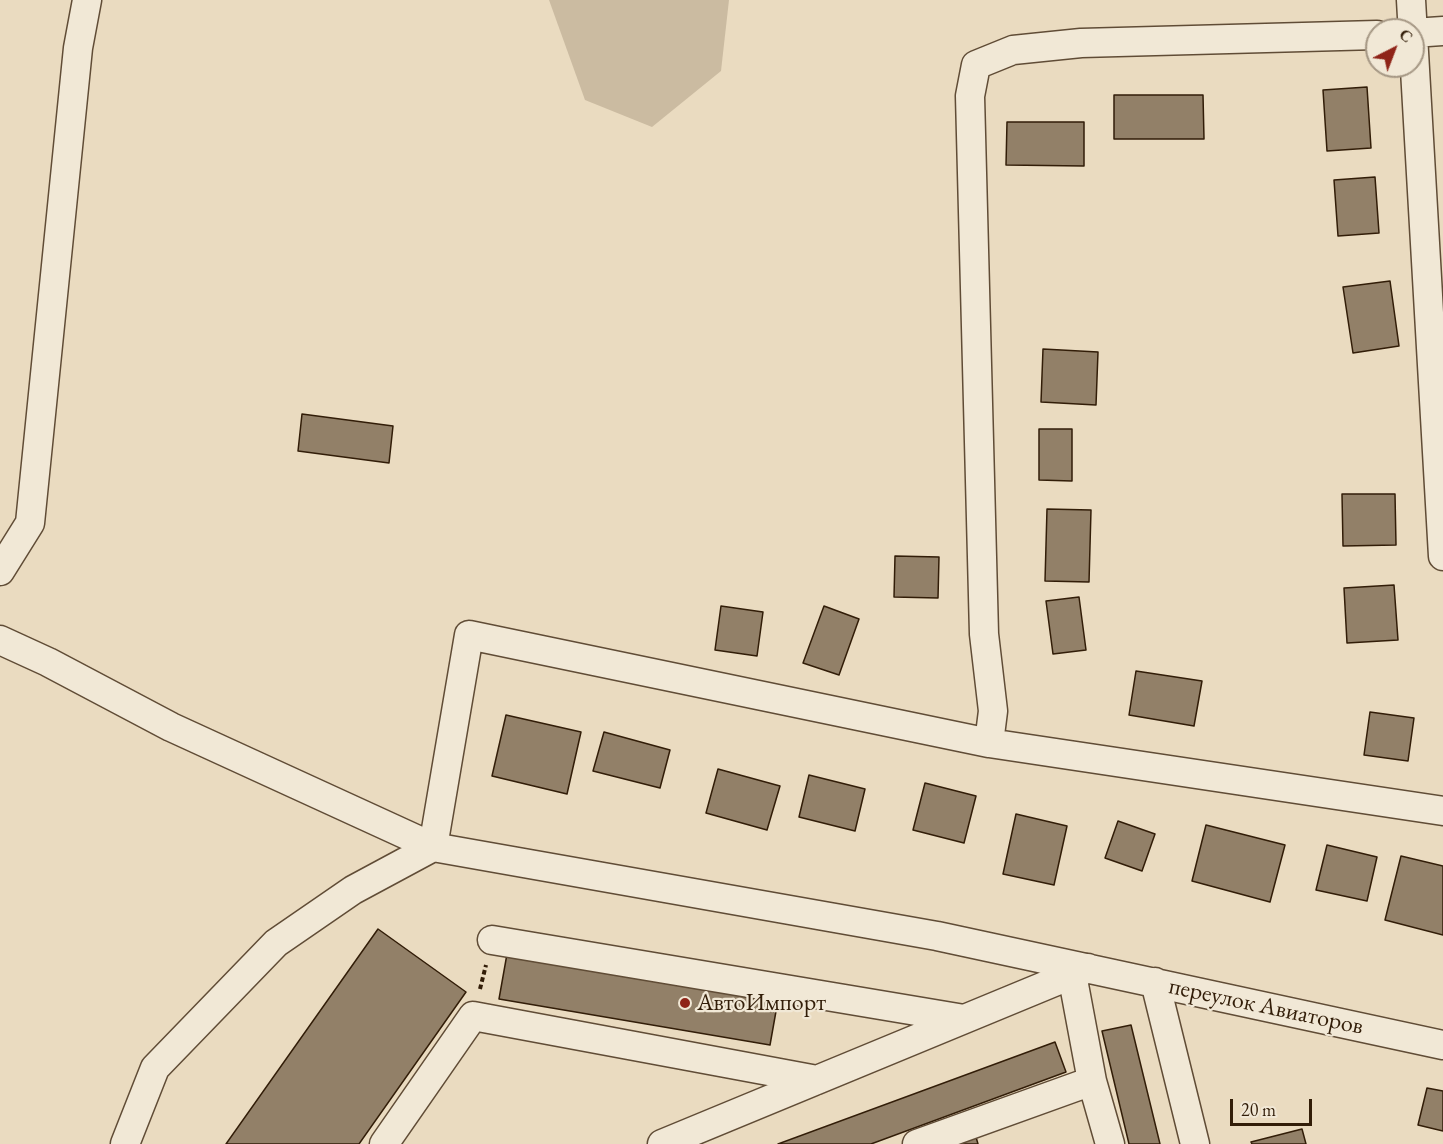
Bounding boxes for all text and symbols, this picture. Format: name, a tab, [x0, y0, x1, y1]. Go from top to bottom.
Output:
north arrow	[1365, 18, 1425, 78]
text: С	[1395, 24, 1417, 47]
street label: переулок Авиаторов	[1166, 972, 1366, 1042]
place label: АвтоИмпорт	[697, 989, 826, 1017]
marker: АвтоИмпорт	[678, 996, 692, 1010]
scale bar	[1233, 1087, 1316, 1125]
text: 20 m	[1241, 1098, 1276, 1121]

